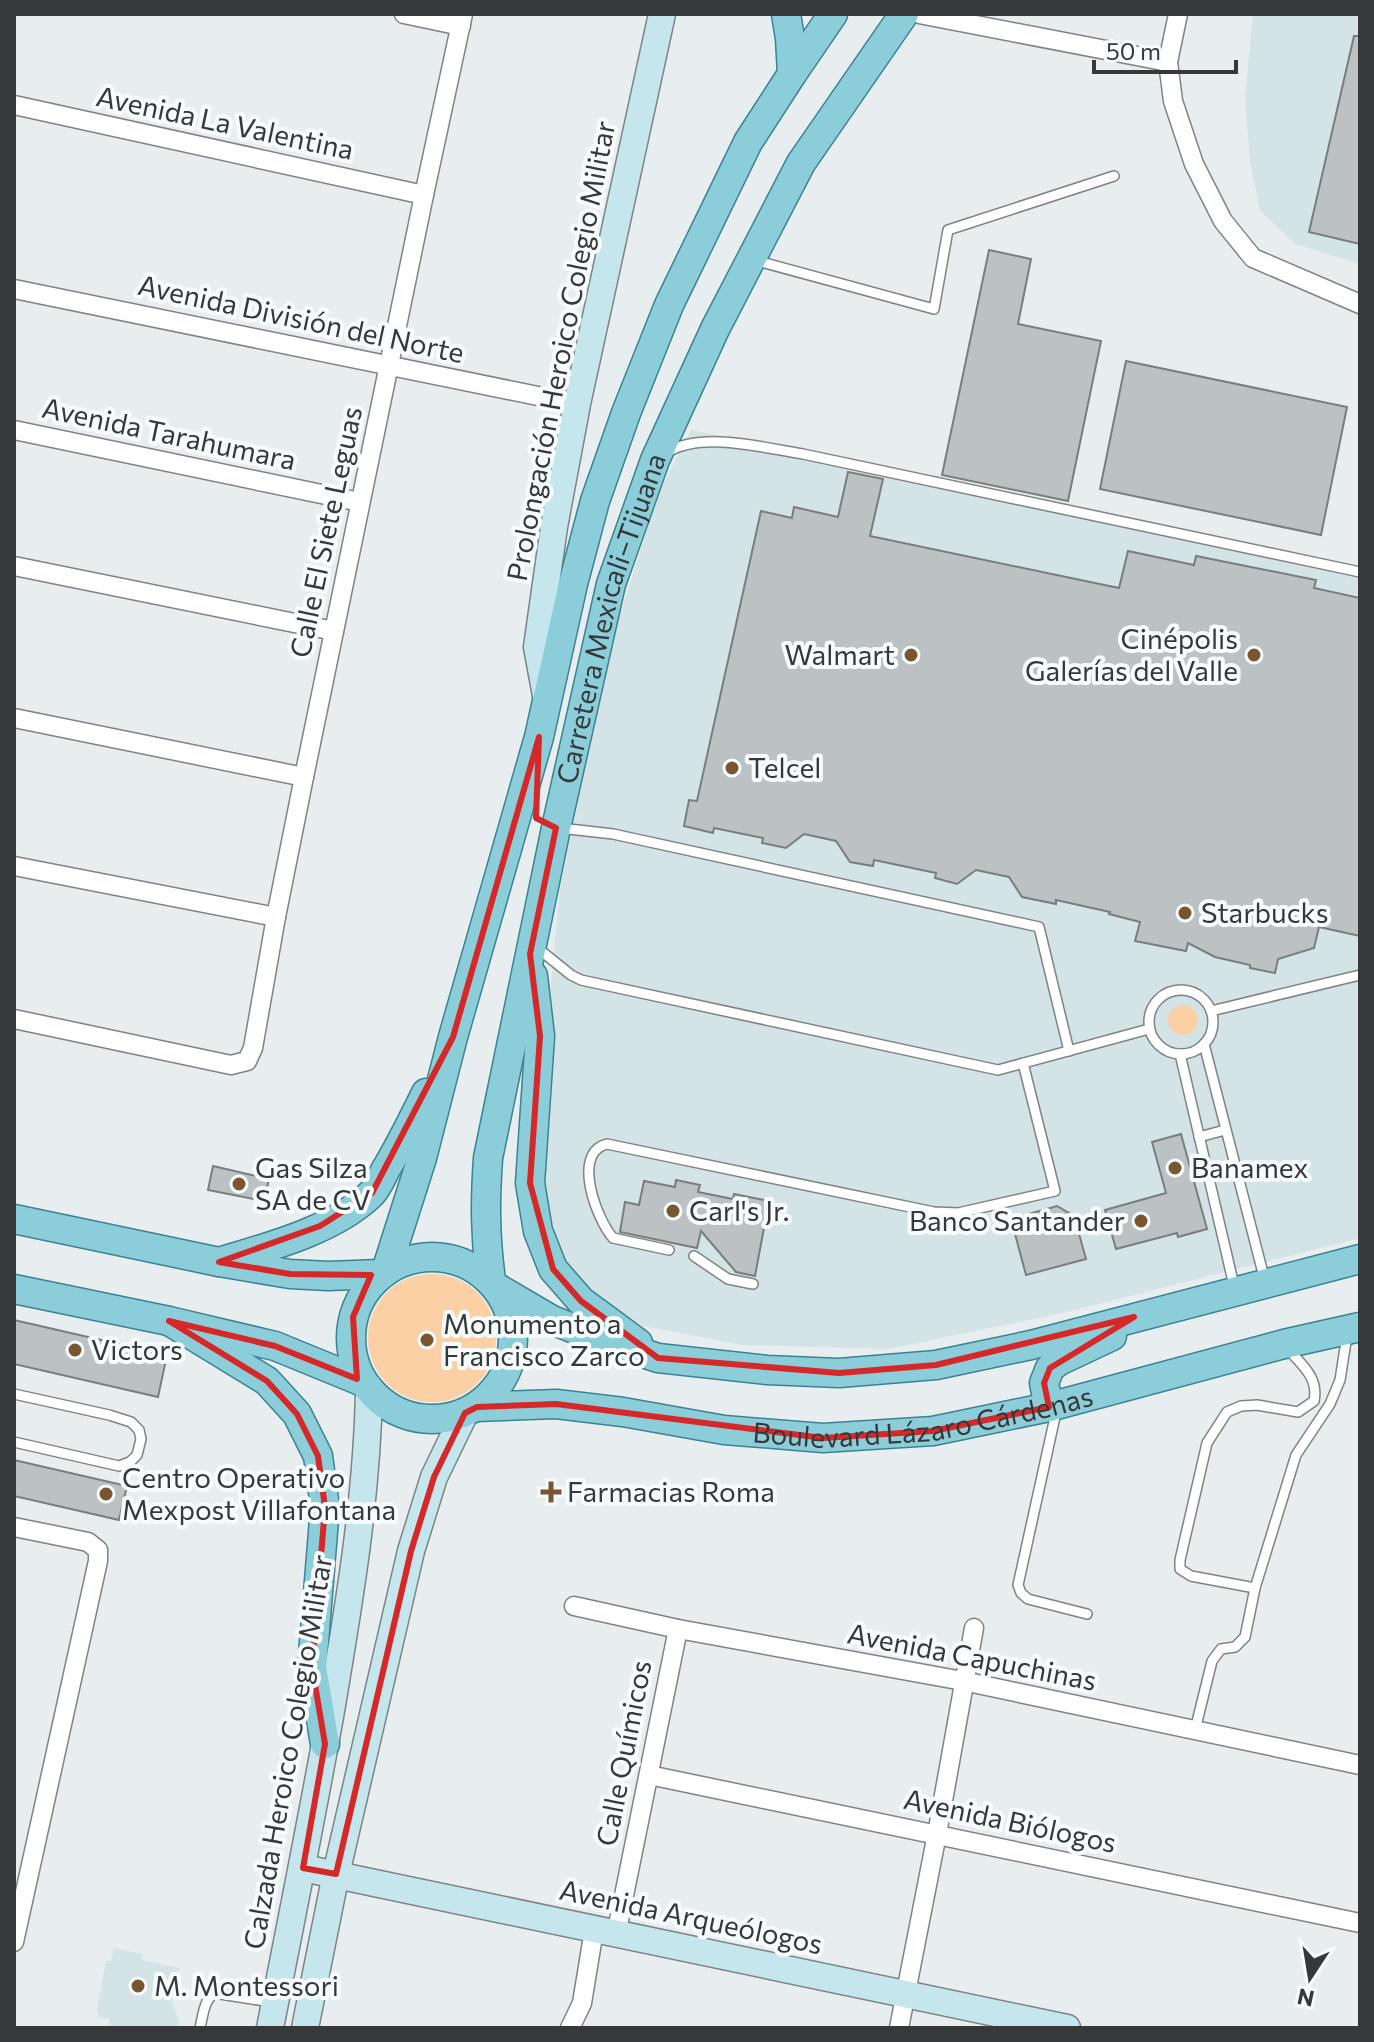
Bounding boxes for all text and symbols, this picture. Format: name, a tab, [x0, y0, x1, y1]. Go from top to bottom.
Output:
scale bar	[1094, 24, 1236, 74]
text: 50 m	[1106, 36, 1161, 65]
street label: Avenida La Valentina	[94, 78, 357, 166]
street label: Prolongación Heroico Colegio Militar	[499, 118, 621, 584]
street label: Avenida División del Norte	[135, 267, 467, 369]
street label: Avenida Tarahumara	[39, 390, 299, 477]
street label: Calle El Siete Leguas	[282, 403, 368, 660]
street label: Carretera Mexicali–Tijuana	[549, 448, 672, 787]
place label: Cinépolis Galerías del Valle	[1025, 621, 1238, 687]
place label: Walmart	[784, 637, 895, 671]
marker: Walmart	[902, 646, 920, 664]
marker: Cinépolis Galerías del Valle	[1245, 646, 1263, 664]
place label: Telcel	[748, 750, 821, 784]
marker: Telcel	[723, 759, 741, 777]
place label: Starbucks	[1201, 895, 1328, 929]
marker: Starbucks	[1176, 904, 1194, 922]
place label: Gas Silza SA de CV	[255, 1150, 371, 1216]
place label: Banamex	[1191, 1150, 1309, 1184]
marker: Banamex	[1166, 1159, 1184, 1177]
marker: Gas Silza SA de CV	[230, 1175, 248, 1193]
place label: Carl's Jr.	[689, 1193, 789, 1227]
marker: Carl's Jr.	[664, 1202, 682, 1220]
place label: Banco Santander	[909, 1203, 1125, 1237]
marker: Banco Santander	[1132, 1212, 1150, 1230]
place label: Monumento a Francisco Zarco	[443, 1306, 645, 1372]
marker: Monumento a Francisco Zarco	[418, 1331, 436, 1349]
place label: Victors	[91, 1332, 183, 1366]
marker: Victors	[66, 1341, 84, 1359]
street label: Boulevard Lázaro Cárdenas	[752, 1378, 1096, 1454]
place label: Centro Operativo Mexpost Villafontana	[122, 1460, 396, 1526]
place label: Farmacias Roma	[567, 1474, 775, 1508]
marker: Farmacias Roma	[542, 1483, 560, 1501]
marker: Centro Operativo Mexpost Villafontana	[97, 1485, 115, 1503]
street label: Calzada Heroico Colegio Militar	[236, 1552, 338, 1952]
street label: Avenida Capuchinas	[845, 1615, 1100, 1697]
street label: Calle Químicos	[588, 1657, 658, 1849]
street label: Avenida Biólogos	[901, 1781, 1119, 1859]
street label: Avenida Arqueólogos	[557, 1872, 826, 1960]
north arrow	[1270, 1938, 1350, 2018]
place label: M. Montessori	[154, 1968, 339, 2002]
marker: M. Montessori	[129, 1977, 147, 1995]
text: N	[1295, 1983, 1317, 2013]

